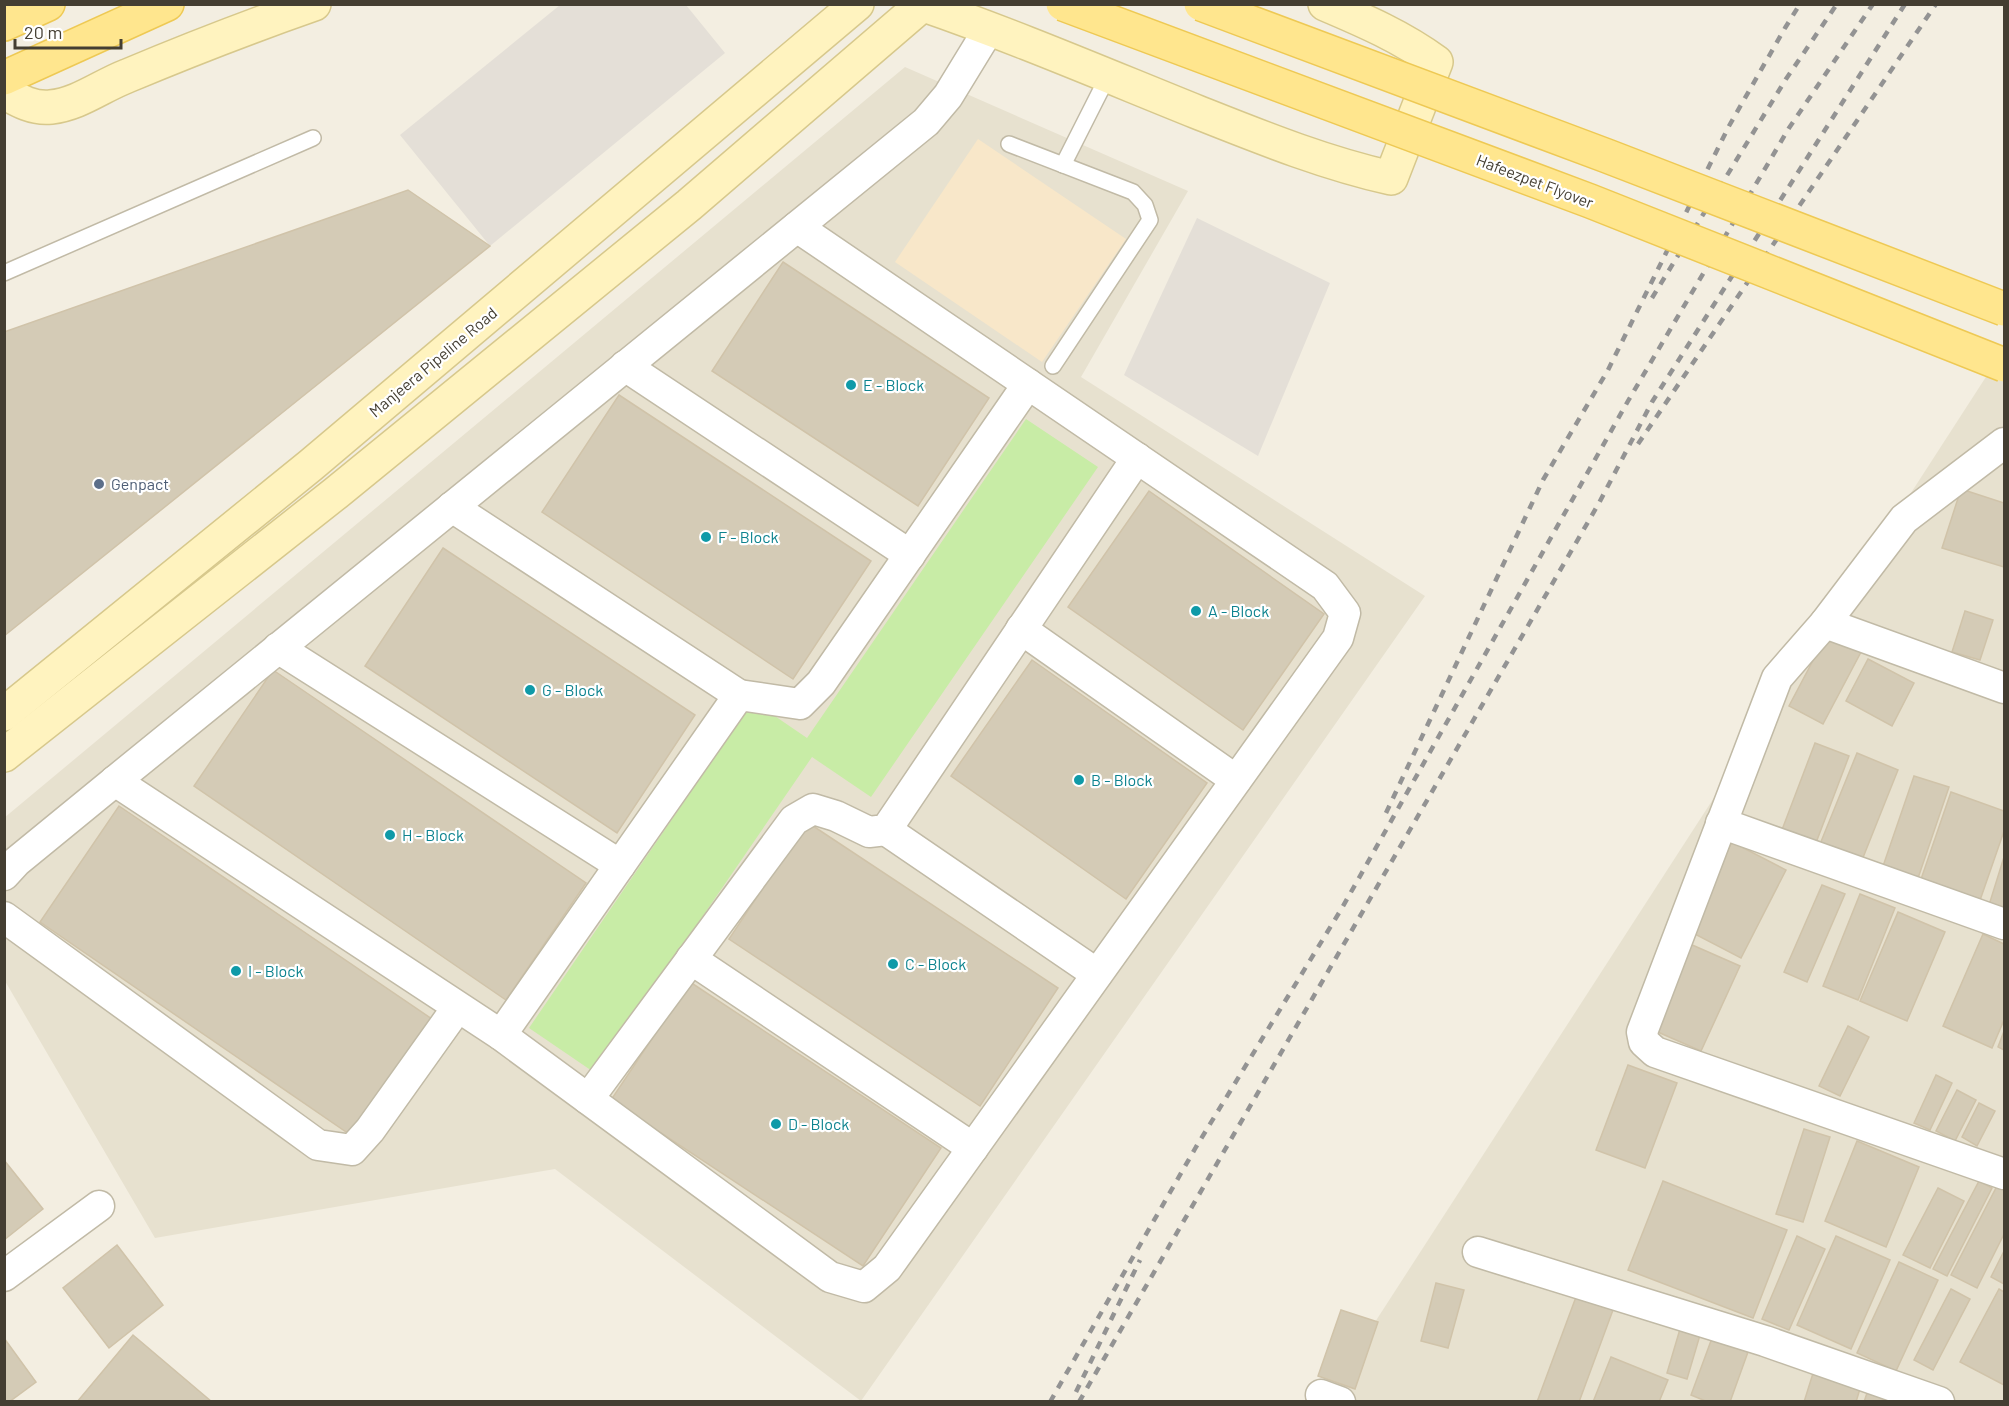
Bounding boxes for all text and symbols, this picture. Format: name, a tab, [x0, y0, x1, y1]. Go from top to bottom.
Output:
scale bar	[15, 12, 122, 50]
text: 20 m	[24, 21, 62, 43]
street label: Hafeezpet Flyover	[1474, 149, 1597, 212]
street label: Manjeera Pipeline Road	[365, 303, 500, 420]
place label: E - Block	[863, 375, 924, 394]
marker: E - Block	[844, 378, 858, 392]
place label: Genpact	[111, 474, 169, 493]
marker: Genpact	[92, 477, 106, 491]
place label: F - Block	[718, 527, 779, 546]
marker: F - Block	[699, 530, 713, 544]
place label: A - Block	[1208, 601, 1269, 620]
marker: A - Block	[1189, 604, 1203, 618]
place label: G - Block	[542, 680, 603, 699]
marker: G - Block	[523, 683, 537, 697]
place label: B - Block	[1091, 770, 1153, 789]
marker: B - Block	[1072, 773, 1086, 787]
place label: H - Block	[402, 825, 464, 844]
marker: H - Block	[383, 828, 397, 842]
place label: C - Block	[905, 954, 966, 973]
marker: C - Block	[886, 957, 900, 971]
place label: I - Block	[248, 961, 304, 980]
marker: I - Block	[229, 964, 243, 978]
place label: D - Block	[788, 1114, 849, 1133]
marker: D - Block	[769, 1117, 783, 1131]

